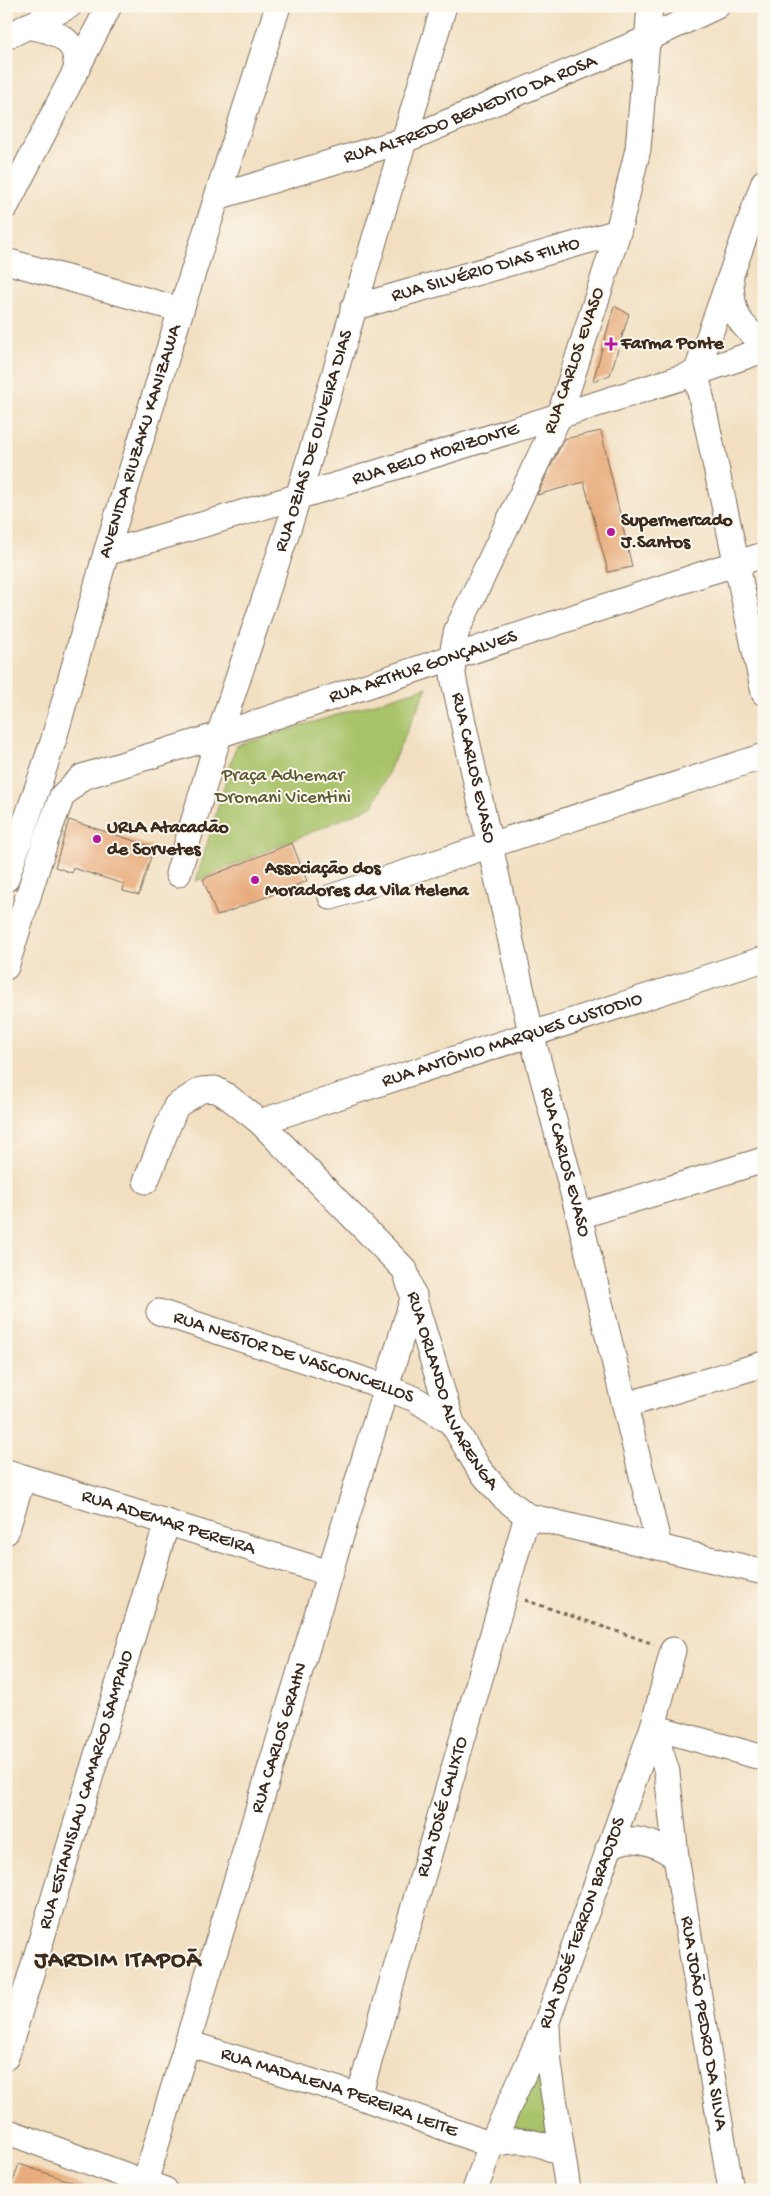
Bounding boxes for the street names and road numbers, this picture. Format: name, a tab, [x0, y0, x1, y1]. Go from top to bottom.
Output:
street label: RUA ALFREDO BENEDITO DA ROSA	[341, 49, 602, 169]
street label: RUA SILVÉRIO DIAS FILHO	[389, 232, 583, 308]
street label: RUA CARLOS EVASO	[539, 284, 611, 437]
street label: AVENIDA RIUZAKU KANIZAWA	[94, 320, 188, 561]
street label: RUA OZIAS DE OLIVEIRA DIAS	[270, 327, 359, 555]
street label: RUA BELO HORIZONTE	[349, 417, 523, 491]
street label: RUA ARTHUR GONÇALVES	[326, 625, 520, 709]
street label: RUA CARLOS EVASO	[445, 690, 501, 846]
street label: RUA ANTÔNIO MARQUES CUSTODIO	[379, 987, 646, 1093]
street label: RUA CARLOS EVASO	[534, 1085, 595, 1240]
street label: RUA ORLANDO ALVARENGA	[401, 1289, 505, 1496]
street label: RUA NESTOR DE VASCONCELLOS	[170, 1306, 417, 1409]
street label: RUA ADEMAR PEREIRA	[78, 1485, 260, 1561]
street label: RUA ESTANISLAU CAMARGO SAMPAIO	[34, 1647, 139, 1932]
street label: RUA CARLOS GRAHN	[246, 1660, 313, 1816]
street label: RUA JOSÉ CALIXTO	[411, 1733, 474, 1880]
street label: RUA JOSÉ TERRON BRAOJOS	[534, 1814, 631, 2032]
street label: RUA JOÃO PEDRO DA SILVA	[674, 1915, 733, 2133]
street label: RUA MADALENA PEREIRA LEITE	[218, 2043, 462, 2143]

